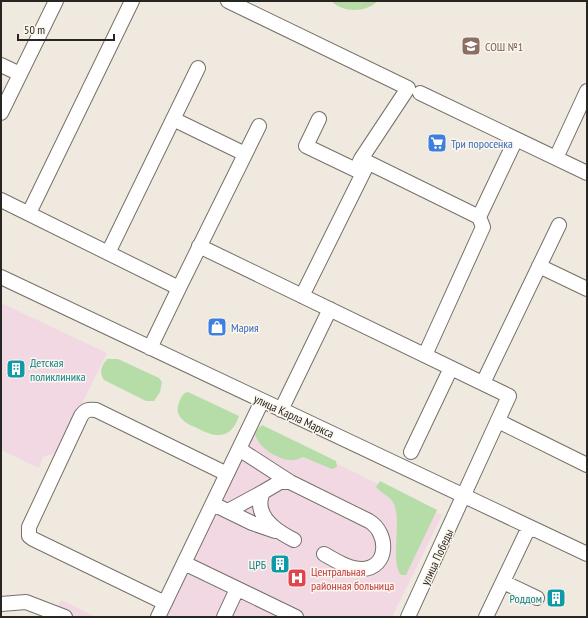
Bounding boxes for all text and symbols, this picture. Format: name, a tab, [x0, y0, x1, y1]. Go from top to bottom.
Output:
scale bar	[18, 16, 114, 42]
text: 50 m	[24, 22, 45, 37]
school or university icon: СОШ №1	[460, 35, 482, 57]
place label: СОШ №1	[485, 39, 523, 54]
supermarket icon: Три поросенка	[426, 132, 448, 154]
place label: Три поросенка	[451, 136, 513, 151]
shop icon: Мария	[206, 316, 228, 338]
place label: Мария	[231, 320, 259, 335]
place label: Детская поликлиника	[30, 355, 86, 384]
building icon: Детская поликлиника	[5, 358, 27, 380]
street label: улица Карла Маркса	[252, 391, 337, 441]
street label: улица Победы	[417, 526, 457, 588]
building icon: ЦРБ	[269, 553, 291, 575]
place label: ЦРБ	[249, 557, 266, 572]
place label: Центральная районная больница	[311, 564, 394, 593]
hospital icon: Центральная районная больница	[286, 567, 308, 589]
building icon: Роддом	[545, 587, 567, 609]
place label: Роддом	[510, 591, 542, 606]

